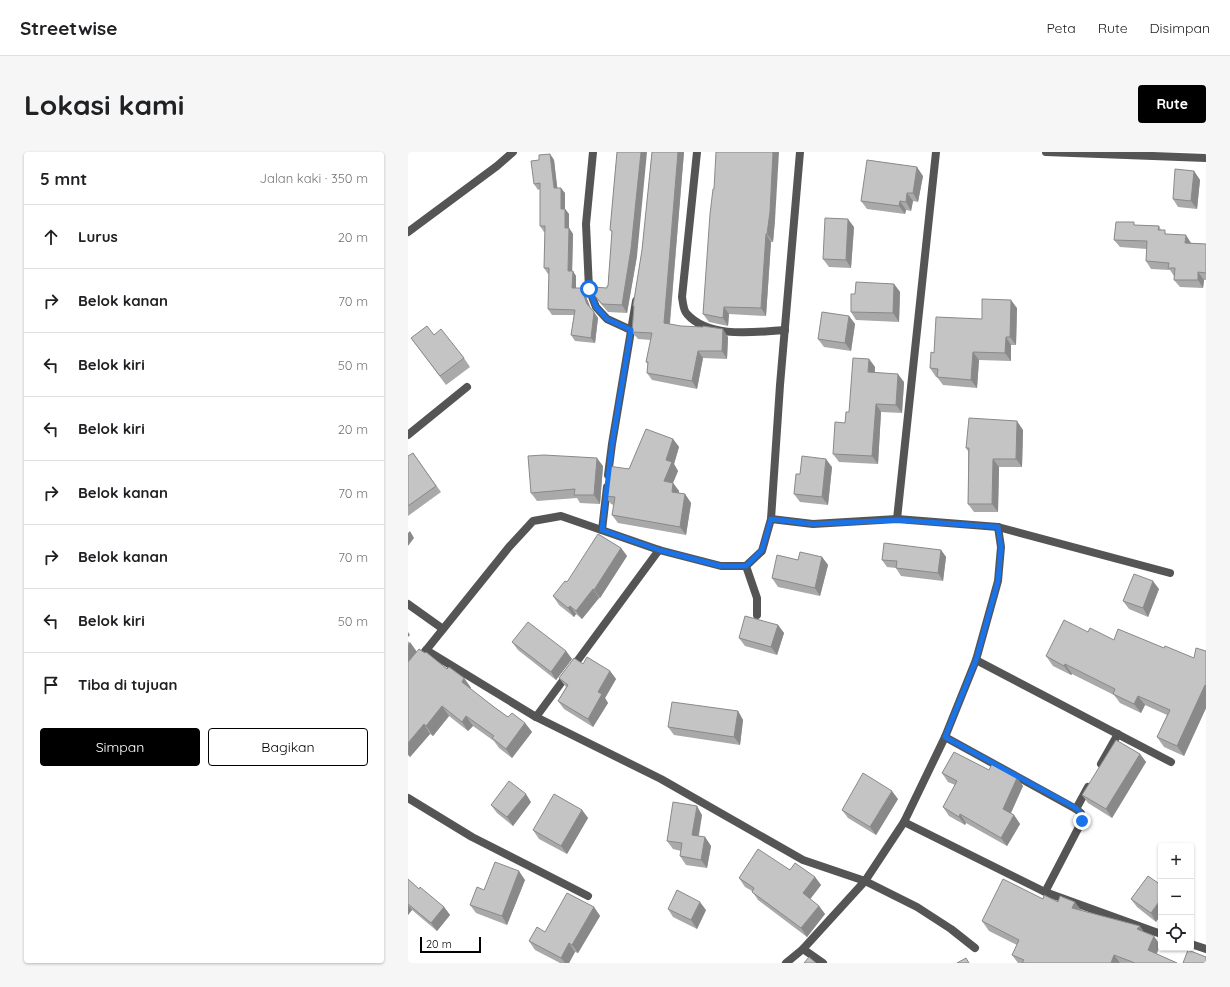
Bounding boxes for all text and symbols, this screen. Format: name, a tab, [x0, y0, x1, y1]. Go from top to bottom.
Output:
text: Streetwise	[20, 16, 117, 40]
text: Peta	[1046, 19, 1076, 37]
text: Rute	[1098, 19, 1128, 37]
text: Disimpan	[1150, 19, 1210, 37]
button: Rute	[1138, 85, 1206, 123]
text: Lokasi kami	[24, 87, 184, 122]
text: 5 mnt	[40, 168, 87, 189]
text: Jalan kaki · 350 m	[260, 170, 368, 186]
icon: ahead	[40, 226, 62, 248]
text: Lurus	[78, 227, 118, 246]
text: 20 m	[338, 229, 368, 245]
route start	[580, 280, 598, 298]
icon: right	[40, 290, 62, 312]
text: Belok kanan	[78, 291, 168, 310]
text: 70 m	[338, 293, 368, 309]
icon: left	[40, 354, 62, 376]
text: Belok kiri	[78, 355, 145, 374]
text: 50 m	[338, 357, 368, 373]
icon: left	[40, 418, 62, 440]
text: Belok kiri	[78, 419, 145, 438]
text: 20 m	[338, 421, 368, 437]
icon: right	[40, 482, 62, 504]
text: Belok kanan	[78, 483, 168, 502]
text: 70 m	[338, 485, 368, 501]
icon: right	[40, 546, 62, 568]
text: Belok kanan	[78, 547, 168, 566]
text: 70 m	[338, 549, 368, 565]
icon: left	[40, 610, 62, 632]
text: Belok kiri	[78, 611, 145, 630]
text: 50 m	[338, 613, 368, 629]
icon: arrive	[40, 674, 62, 696]
text: Tiba di tujuan	[78, 675, 177, 694]
button: Simpan	[40, 728, 200, 766]
button: Bagikan	[208, 728, 368, 766]
route end	[1073, 812, 1091, 830]
map controls	[1158, 843, 1194, 951]
button: +	[1158, 843, 1194, 879]
button: −	[1158, 879, 1194, 915]
button: locate	[1158, 915, 1194, 951]
scale bar	[420, 935, 481, 954]
text: 20 m	[426, 937, 452, 951]

